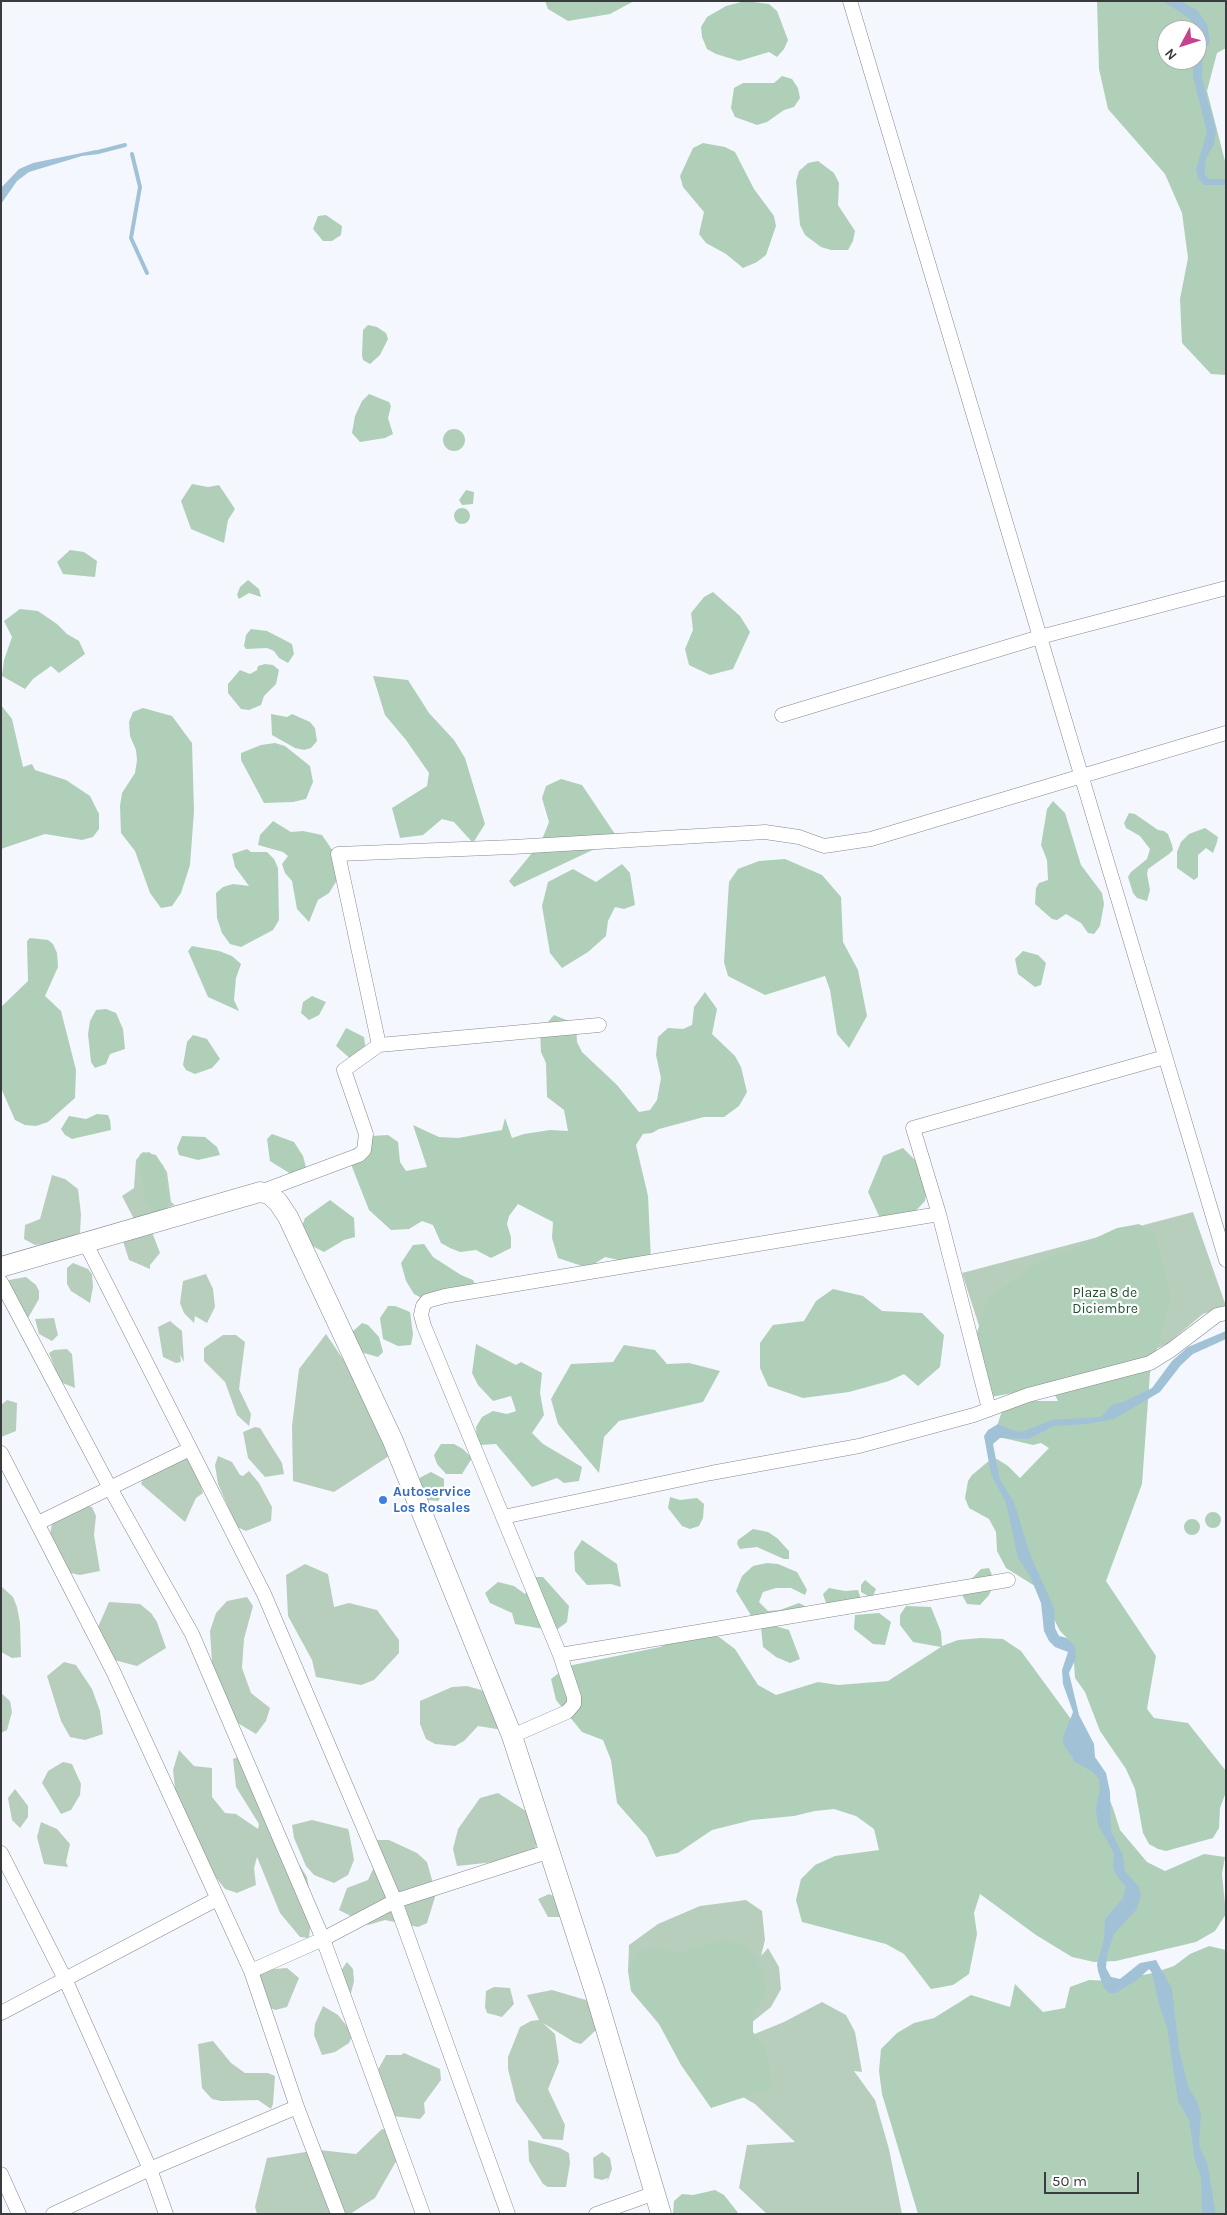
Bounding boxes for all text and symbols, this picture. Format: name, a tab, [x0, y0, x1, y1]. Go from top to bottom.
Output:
north arrow	[1157, 20, 1207, 70]
text: N	[1161, 45, 1181, 64]
park label: Plaza 8 de Diciembre	[1072, 1285, 1138, 1318]
place label: Autoservice Los Rosales	[393, 1484, 471, 1516]
marker: Autoservice Los Rosales	[377, 1494, 389, 1506]
scale bar	[1047, 2162, 1142, 2194]
text: 50 m	[1052, 2172, 1087, 2190]

